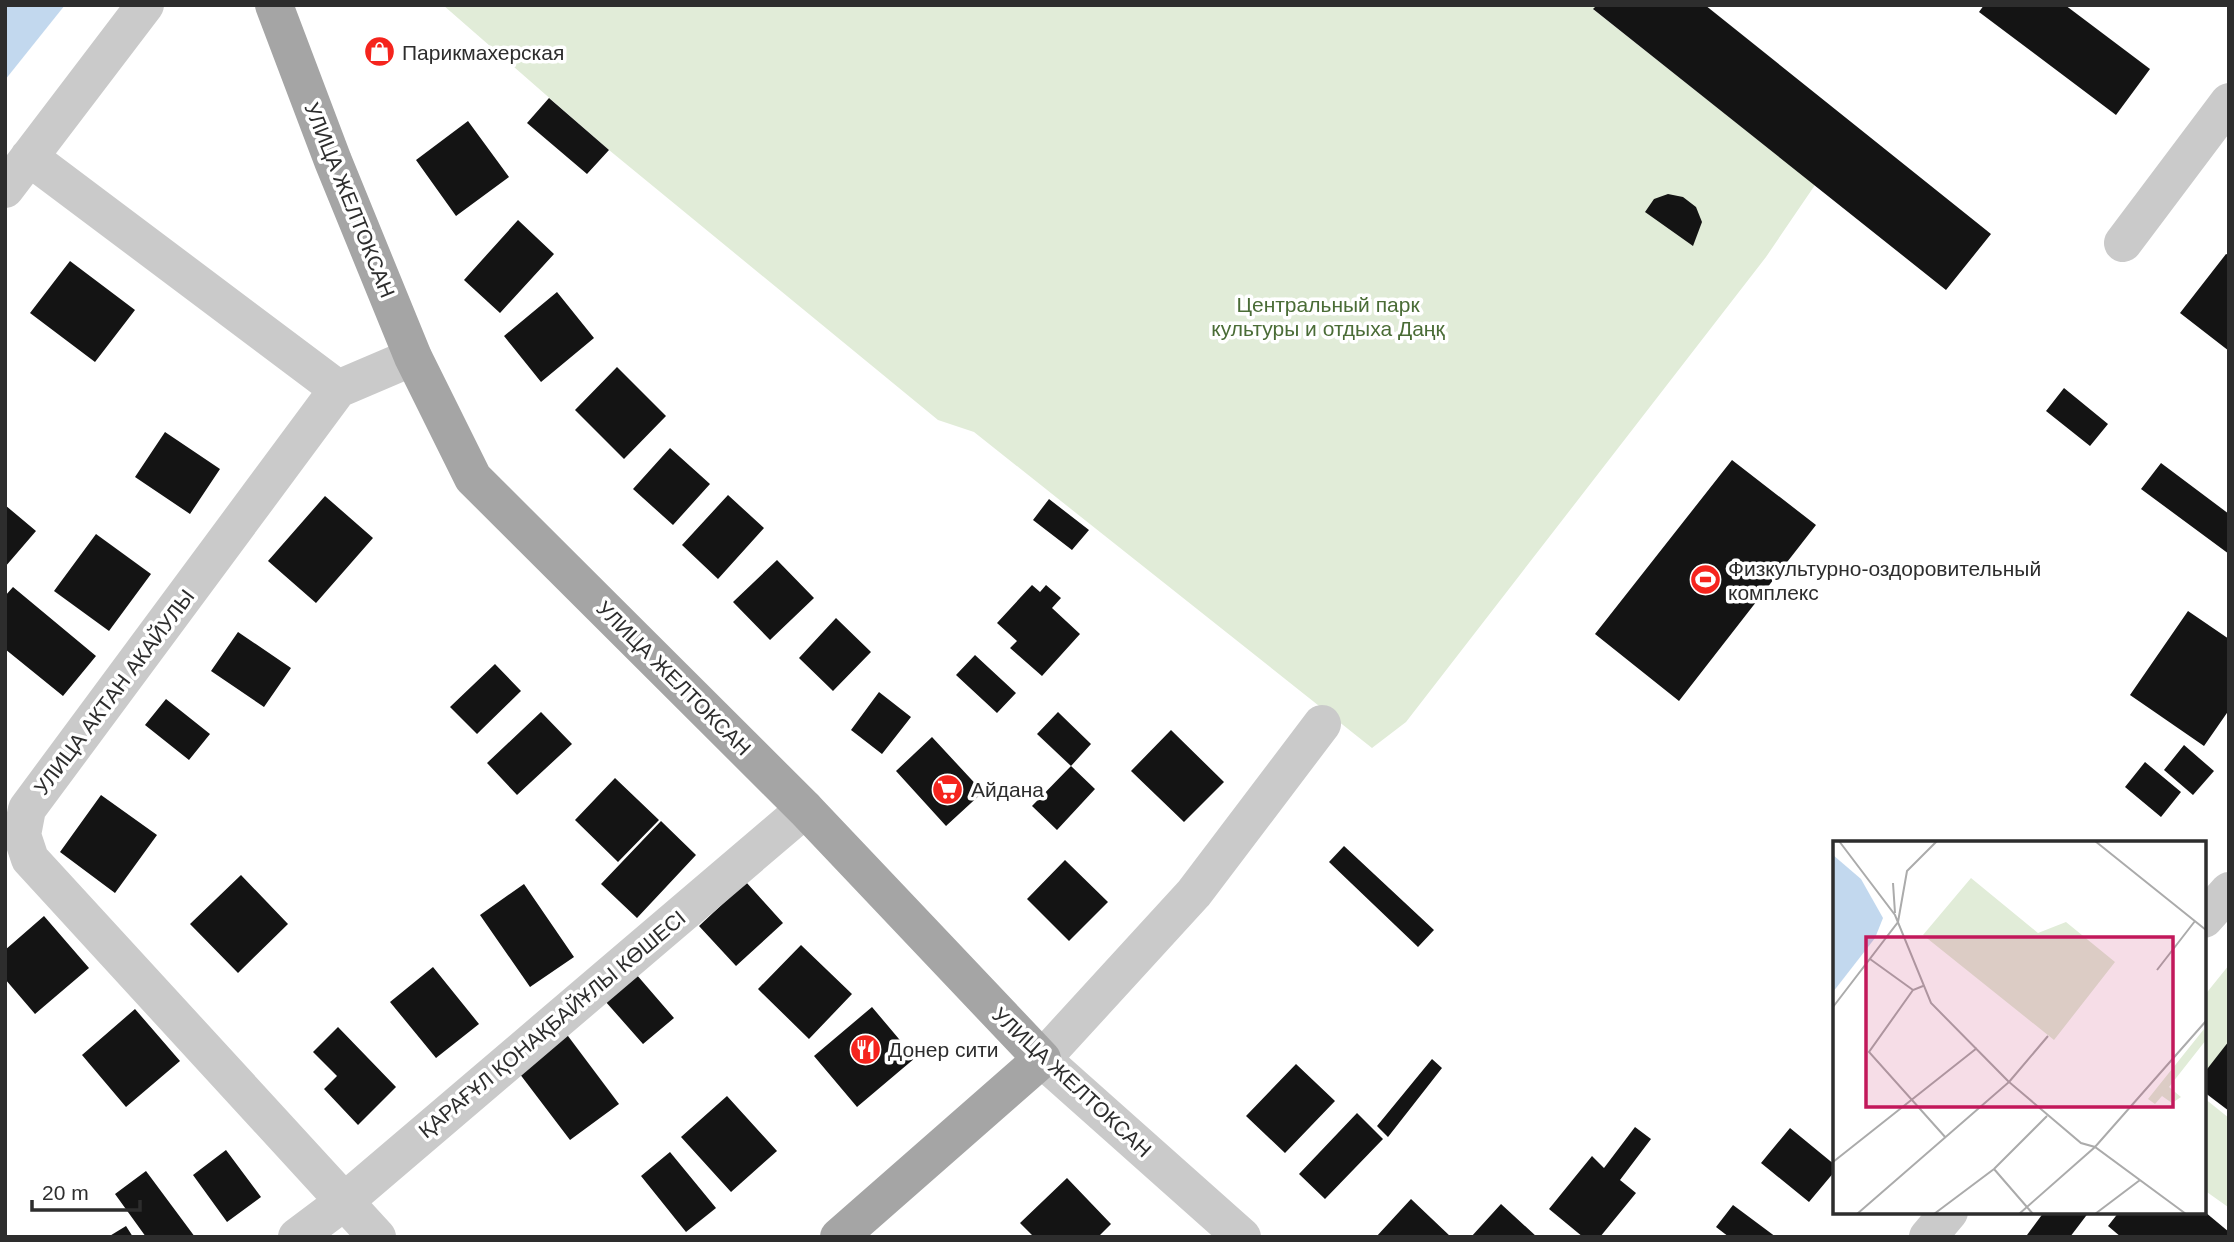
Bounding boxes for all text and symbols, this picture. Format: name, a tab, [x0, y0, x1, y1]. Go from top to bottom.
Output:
shop icon: Парикмахерская	[362, 35, 396, 69]
place label: Парикмахерская	[402, 41, 564, 64]
street label: УЛИЦА ЖЕЛТОКСАН	[300, 99, 400, 301]
park label: Центральный парк культуры и отдыха Даңқ	[1211, 293, 1445, 340]
place label: Физкультурно-оздоровительный комплекс	[1728, 557, 2041, 604]
sports icon: Физкультурно-оздоровительный комплекс	[1688, 563, 1722, 597]
street label: УЛИЦА АКТАН АКАЙУЛЫ	[29, 585, 199, 799]
street label: УЛИЦА ЖЕЛТОКСАН	[592, 596, 756, 760]
supermarket icon: Айдана	[931, 772, 965, 806]
place label: Айдана	[971, 778, 1044, 801]
inset map	[1833, 841, 2206, 1214]
street label: ҚАРАҒҰЛ ҚОНАҚБАЙҰЛЫ КӨШЕСІ	[414, 906, 690, 1142]
street label: УЛИЦА ЖЕЛТОКСАН	[988, 1003, 1156, 1161]
restaurant icon: Донер сити	[848, 1032, 882, 1066]
place label: Донер сити	[888, 1038, 999, 1061]
scale bar	[32, 1168, 140, 1212]
text: 20 m	[42, 1181, 89, 1204]

